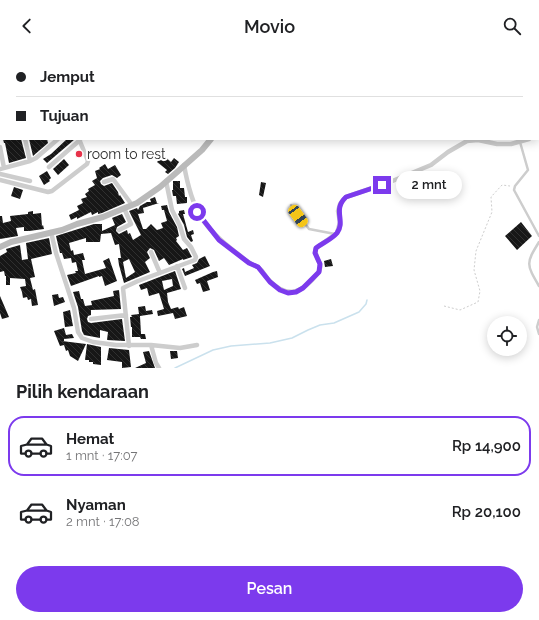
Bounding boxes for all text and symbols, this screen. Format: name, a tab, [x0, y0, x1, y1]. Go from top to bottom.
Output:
icon: back	[16, 15, 38, 37]
icon: search	[501, 15, 523, 37]
text: Movio	[244, 16, 295, 37]
text: Jemput	[40, 68, 95, 86]
text: Tujuan	[40, 107, 89, 125]
place label: room to rest	[87, 146, 166, 162]
marker: room to rest	[74, 149, 84, 159]
callout: 2 mnt	[396, 171, 462, 199]
route end	[373, 176, 391, 194]
text: 2 mnt	[412, 177, 446, 192]
route start	[188, 203, 206, 221]
car	[286, 203, 310, 229]
map controls	[487, 316, 527, 356]
button: locate	[487, 316, 527, 356]
text: Pilih kendaraan	[16, 381, 149, 402]
icon: car	[18, 428, 54, 464]
text: Hemat	[66, 430, 114, 448]
text: Rp 14,900	[452, 437, 521, 455]
text: 1 mnt · 17:07	[66, 448, 138, 463]
icon: car	[18, 494, 54, 530]
text: Nyaman	[66, 496, 126, 514]
text: Rp 20,100	[452, 503, 521, 521]
text: 2 mnt · 17:08	[66, 514, 140, 529]
button: Pesan	[16, 566, 523, 612]

